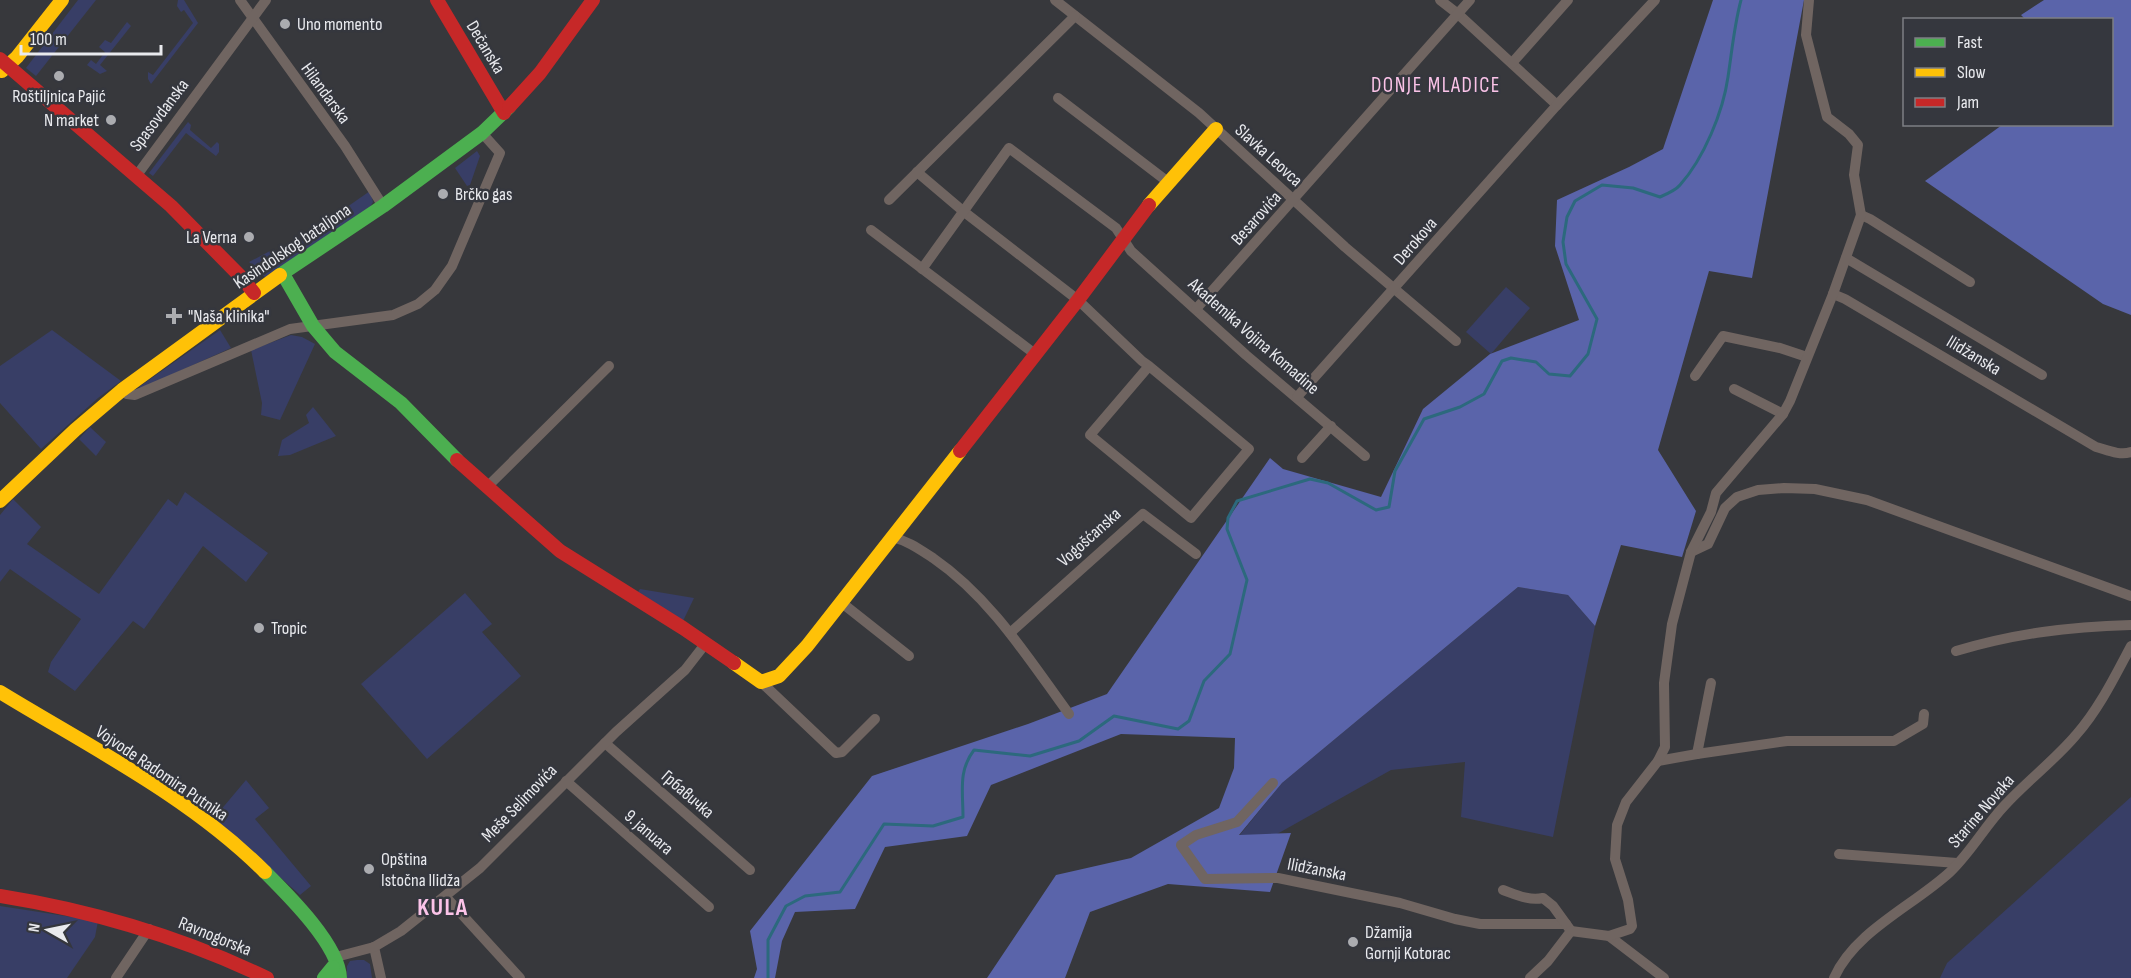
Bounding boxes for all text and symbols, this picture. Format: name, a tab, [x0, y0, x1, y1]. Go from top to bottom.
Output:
place label: Uno momento	[297, 14, 382, 35]
marker: Uno momento	[278, 17, 292, 31]
street label: Dečanska	[462, 17, 510, 78]
scale bar	[21, 18, 160, 56]
legend	[1903, 18, 2113, 126]
text: 100 m	[30, 29, 67, 50]
text: Fast	[1957, 32, 1983, 53]
street label: Hilandarska	[297, 59, 355, 128]
text: Slow	[1957, 62, 1986, 83]
marker: Roštiljnica Pajić	[52, 69, 66, 83]
district label: DONJE MLADICE	[1371, 73, 1501, 98]
street label: Spasovdanska	[125, 75, 193, 156]
place label: Roštiljnica Pajić	[12, 86, 106, 107]
text: Jam	[1956, 92, 1979, 113]
place label: N market	[44, 110, 99, 131]
marker: N market	[104, 113, 118, 127]
street label: Slavka Leovca	[1231, 120, 1307, 191]
place label: Brčko gas	[455, 184, 512, 205]
marker: Brčko gas	[436, 187, 450, 201]
street label: Besarovića	[1227, 187, 1286, 250]
street label: Kasindolskog bataljona	[230, 199, 355, 293]
street label: Derokova	[1389, 213, 1442, 269]
place label: La Verna	[186, 227, 237, 248]
marker: La Verna	[242, 230, 256, 244]
street label: Akademika Vojina Komadine	[1183, 273, 1323, 399]
place label: "Naša klinika"	[188, 306, 270, 327]
marker: "Naša klinika"	[165, 307, 183, 325]
street label: Ilidžanska	[1943, 331, 2005, 380]
street label: Vogošćanska	[1053, 503, 1125, 571]
place label: Tropic	[271, 618, 307, 639]
marker: Tropic	[252, 621, 266, 635]
street label: Vojvode Radomira Putnika	[92, 721, 232, 826]
street label: Meše Selimovića	[477, 760, 562, 846]
street label: Грбавичка	[657, 766, 718, 823]
street label: Starine Novaka	[1944, 770, 2019, 852]
street label: 9. januara	[620, 805, 677, 859]
place label: Opština Istočna Ilidža	[381, 849, 460, 891]
street label: Ilidžanska	[1286, 853, 1348, 885]
marker: Opština Istočna Ilidža	[362, 862, 376, 876]
district label: KULA	[417, 893, 469, 922]
north arrow	[18, 900, 78, 960]
street label: Ravnogorska	[175, 912, 254, 961]
text: N	[25, 922, 45, 934]
place label: Džamija Gornji Kotorac	[1365, 922, 1451, 964]
marker: Džamija Gornji Kotorac	[1346, 935, 1360, 949]

